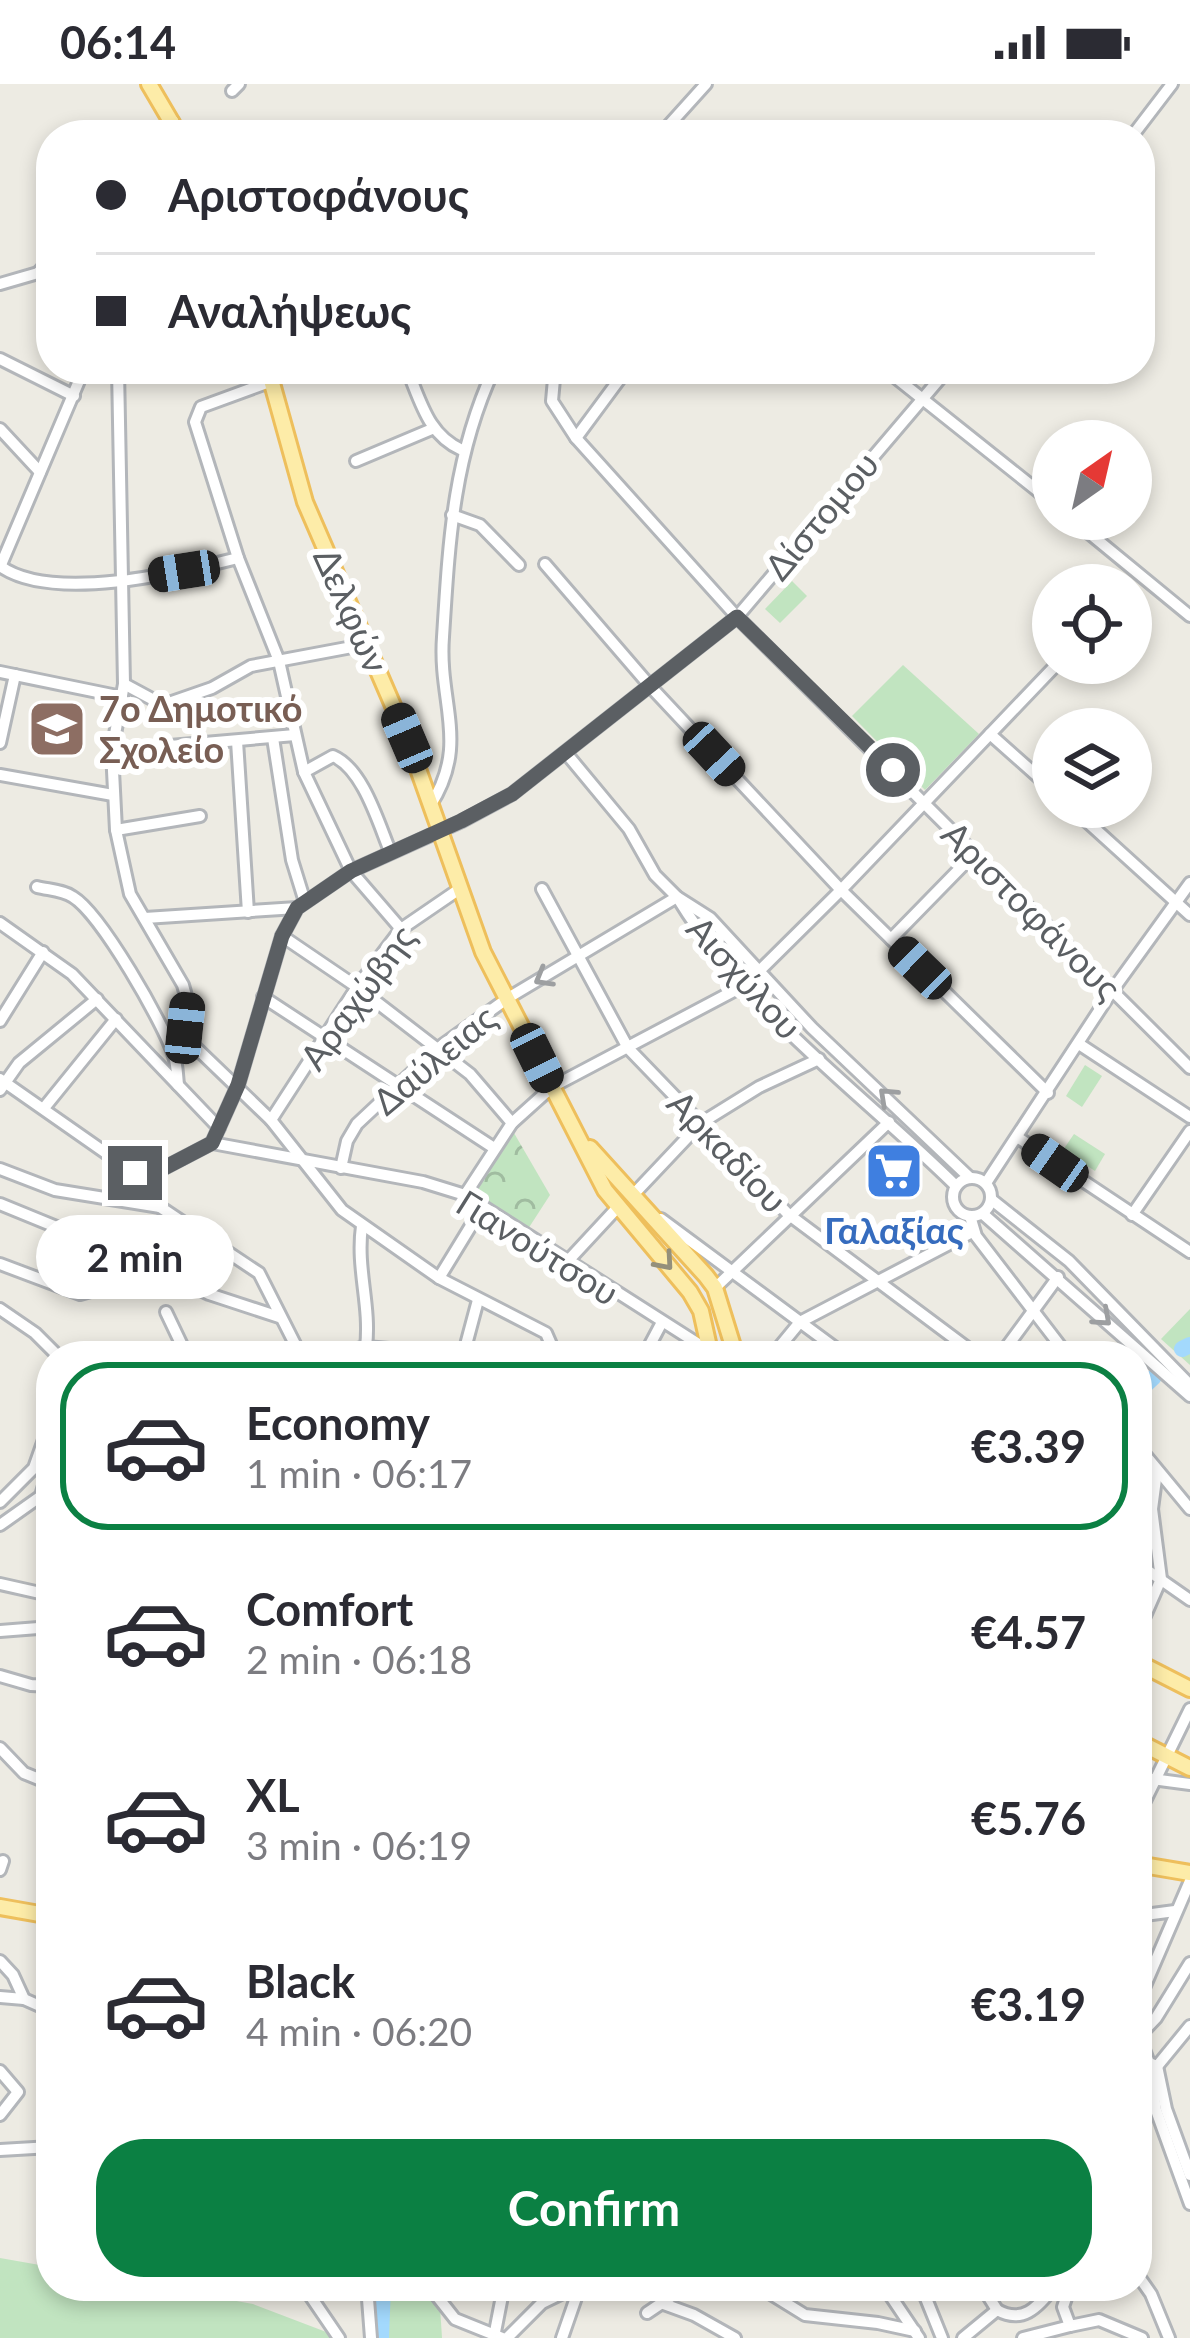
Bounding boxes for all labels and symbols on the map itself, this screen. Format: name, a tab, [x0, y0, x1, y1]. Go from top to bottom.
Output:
north arrow	[1032, 420, 1152, 540]
street label: Δίστομου	[755, 442, 887, 588]
street label: Δελφών	[305, 541, 399, 679]
car	[146, 548, 222, 594]
place label: 7ο Δημοτικό Σχολείο	[99, 686, 302, 771]
school or university icon: 7ο Δημοτικό Σχολείο	[26, 698, 88, 760]
car	[376, 698, 438, 778]
car	[676, 715, 752, 793]
route start	[866, 743, 920, 797]
street label: Αριστοφάνους	[933, 811, 1131, 1009]
street label: Αισχύλου	[678, 906, 812, 1048]
street label: Αραχώβης	[290, 916, 424, 1078]
car	[882, 930, 958, 1006]
one-way arrow	[534, 964, 556, 987]
car	[163, 990, 207, 1066]
street label: Δαύλειας	[363, 995, 505, 1123]
car	[505, 1018, 569, 1098]
street label: Αρκαδίου	[659, 1081, 797, 1221]
one-way arrow	[879, 1089, 900, 1110]
car	[1015, 1128, 1095, 1198]
supermarket icon: Γαλαξίας	[863, 1140, 925, 1202]
route end	[108, 1146, 162, 1200]
street label: Γιανούτσου	[449, 1180, 627, 1314]
place label: Γαλαξίας	[824, 1208, 964, 1252]
callout: 2 min	[36, 1215, 234, 1299]
one-way arrow	[651, 1248, 672, 1270]
one-way arrow	[1089, 1303, 1111, 1325]

